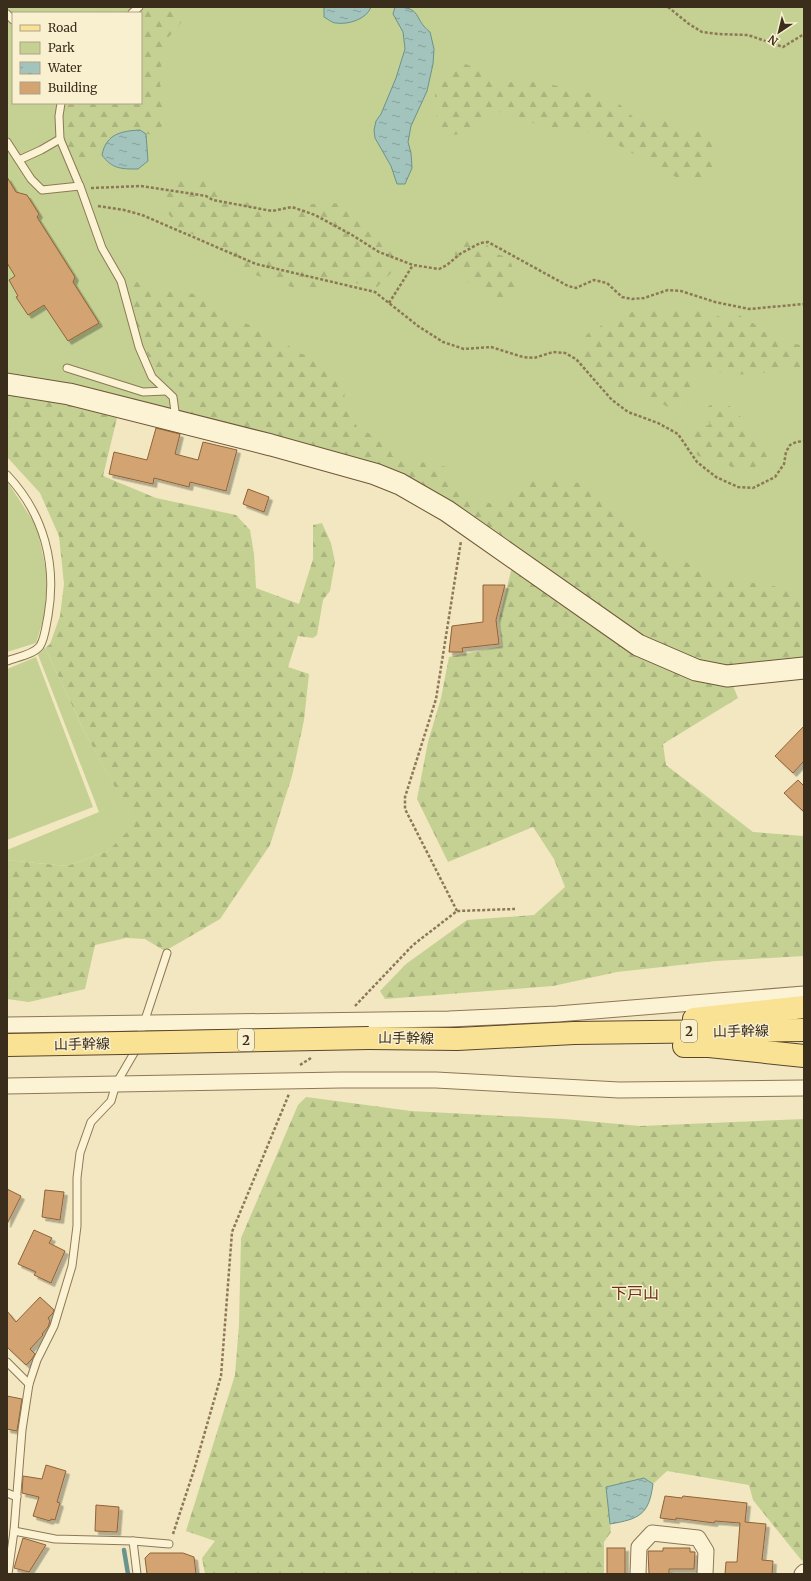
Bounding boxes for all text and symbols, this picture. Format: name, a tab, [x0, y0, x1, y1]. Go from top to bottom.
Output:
legend	[12, 12, 142, 104]
north arrow	[759, 12, 799, 52]
text: Road	[48, 20, 77, 35]
text: N	[765, 32, 781, 48]
text: Park	[48, 40, 75, 55]
text: Water	[47, 60, 83, 75]
text: Building	[48, 80, 98, 95]
road number: 2	[681, 1020, 697, 1042]
street label: 山手幹線	[713, 1022, 769, 1040]
road number: 2	[238, 1029, 254, 1051]
street label: 山手幹線	[378, 1029, 434, 1047]
street label: 山手幹線	[54, 1035, 110, 1053]
district label: 下戸山	[611, 1283, 659, 1303]

